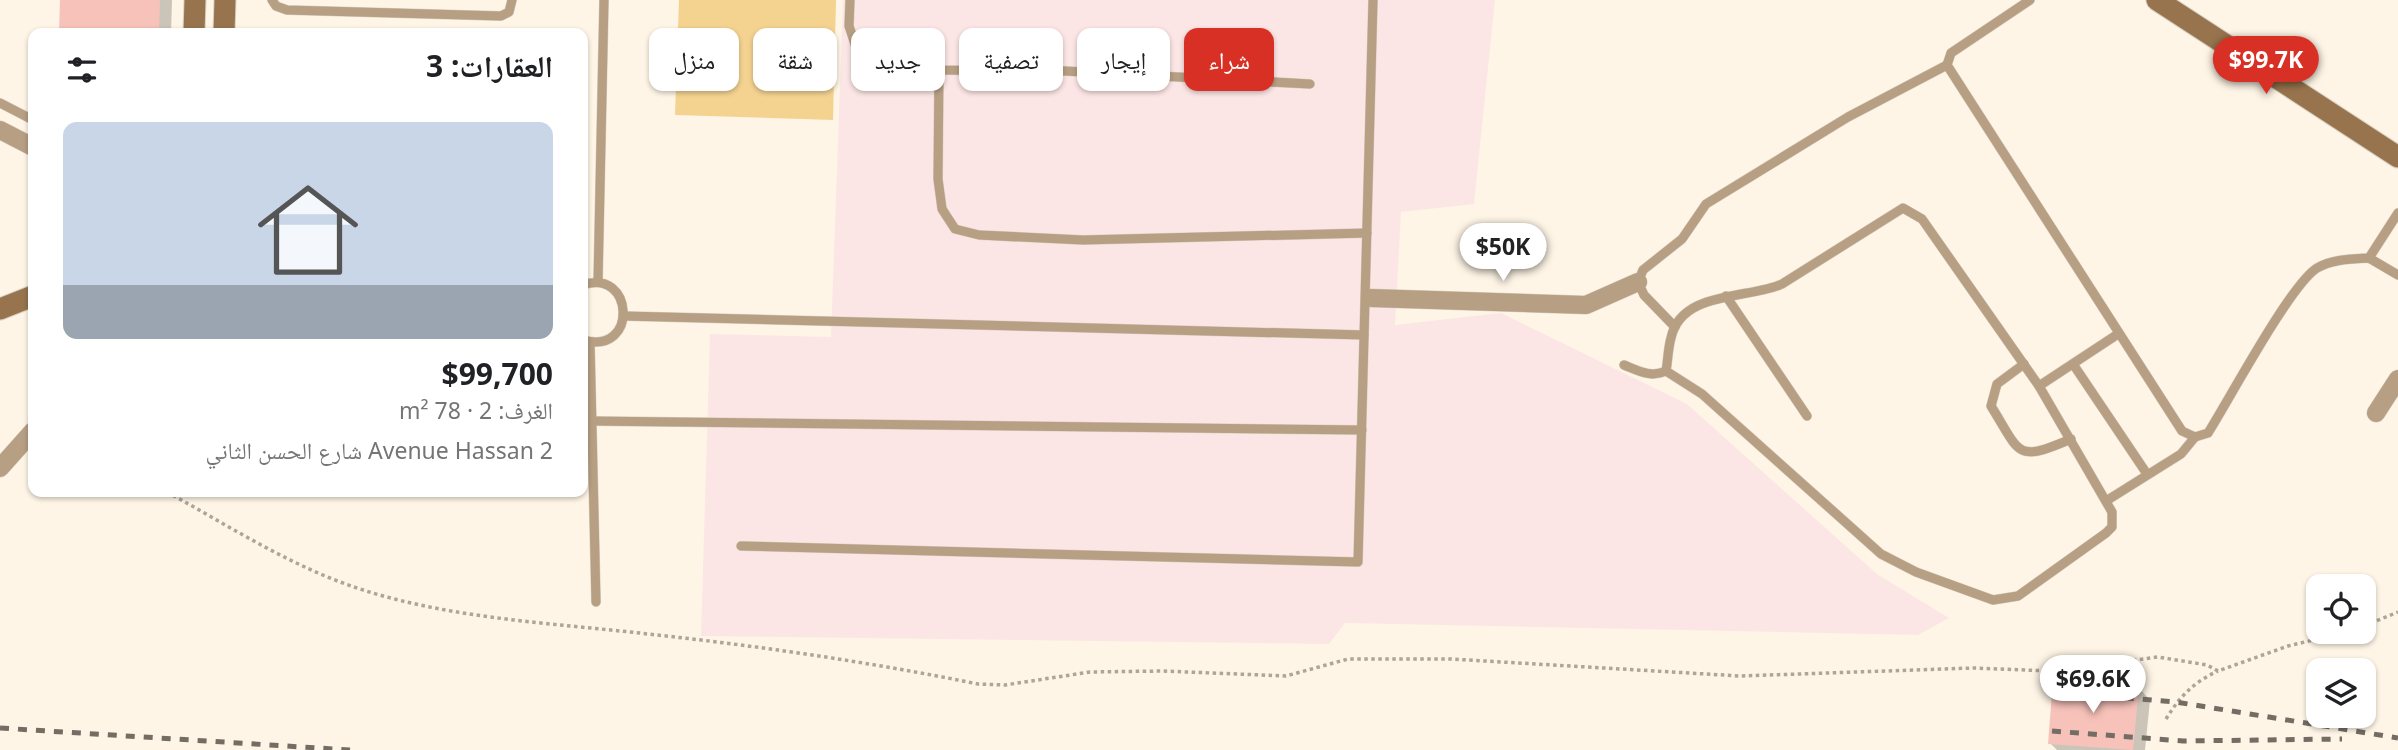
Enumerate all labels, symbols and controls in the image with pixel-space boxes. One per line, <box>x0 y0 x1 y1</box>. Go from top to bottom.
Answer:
chip: منزل <box>649 28 739 91</box>
chip: شقة <box>753 28 837 91</box>
chip: جديد <box>851 28 945 91</box>
chip: تصفية <box>959 28 1063 91</box>
chip: إيجار <box>1077 28 1170 91</box>
chip: شراء <box>1184 28 1274 91</box>
pin: $99.7K <box>2209 36 2323 96</box>
text: $99.7K <box>2229 43 2303 75</box>
text: العقارات: 3 <box>426 45 553 86</box>
icon: filters <box>63 51 101 89</box>
icon: home <box>245 167 371 293</box>
pin: $50K <box>1462 224 1544 283</box>
text: $50K <box>1476 230 1530 262</box>
text: $99,700 <box>441 353 553 394</box>
text: الغرف: 2 · 78 m² <box>399 394 553 426</box>
text: Avenue Hassan 2 شارع الحسن الثاني <box>205 434 553 466</box>
map controls <box>2306 574 2376 728</box>
button: locate <box>2306 574 2376 644</box>
pin: $69.6K <box>2036 656 2150 715</box>
button: layers <box>2306 658 2376 728</box>
text: $69.6K <box>2056 662 2130 694</box>

